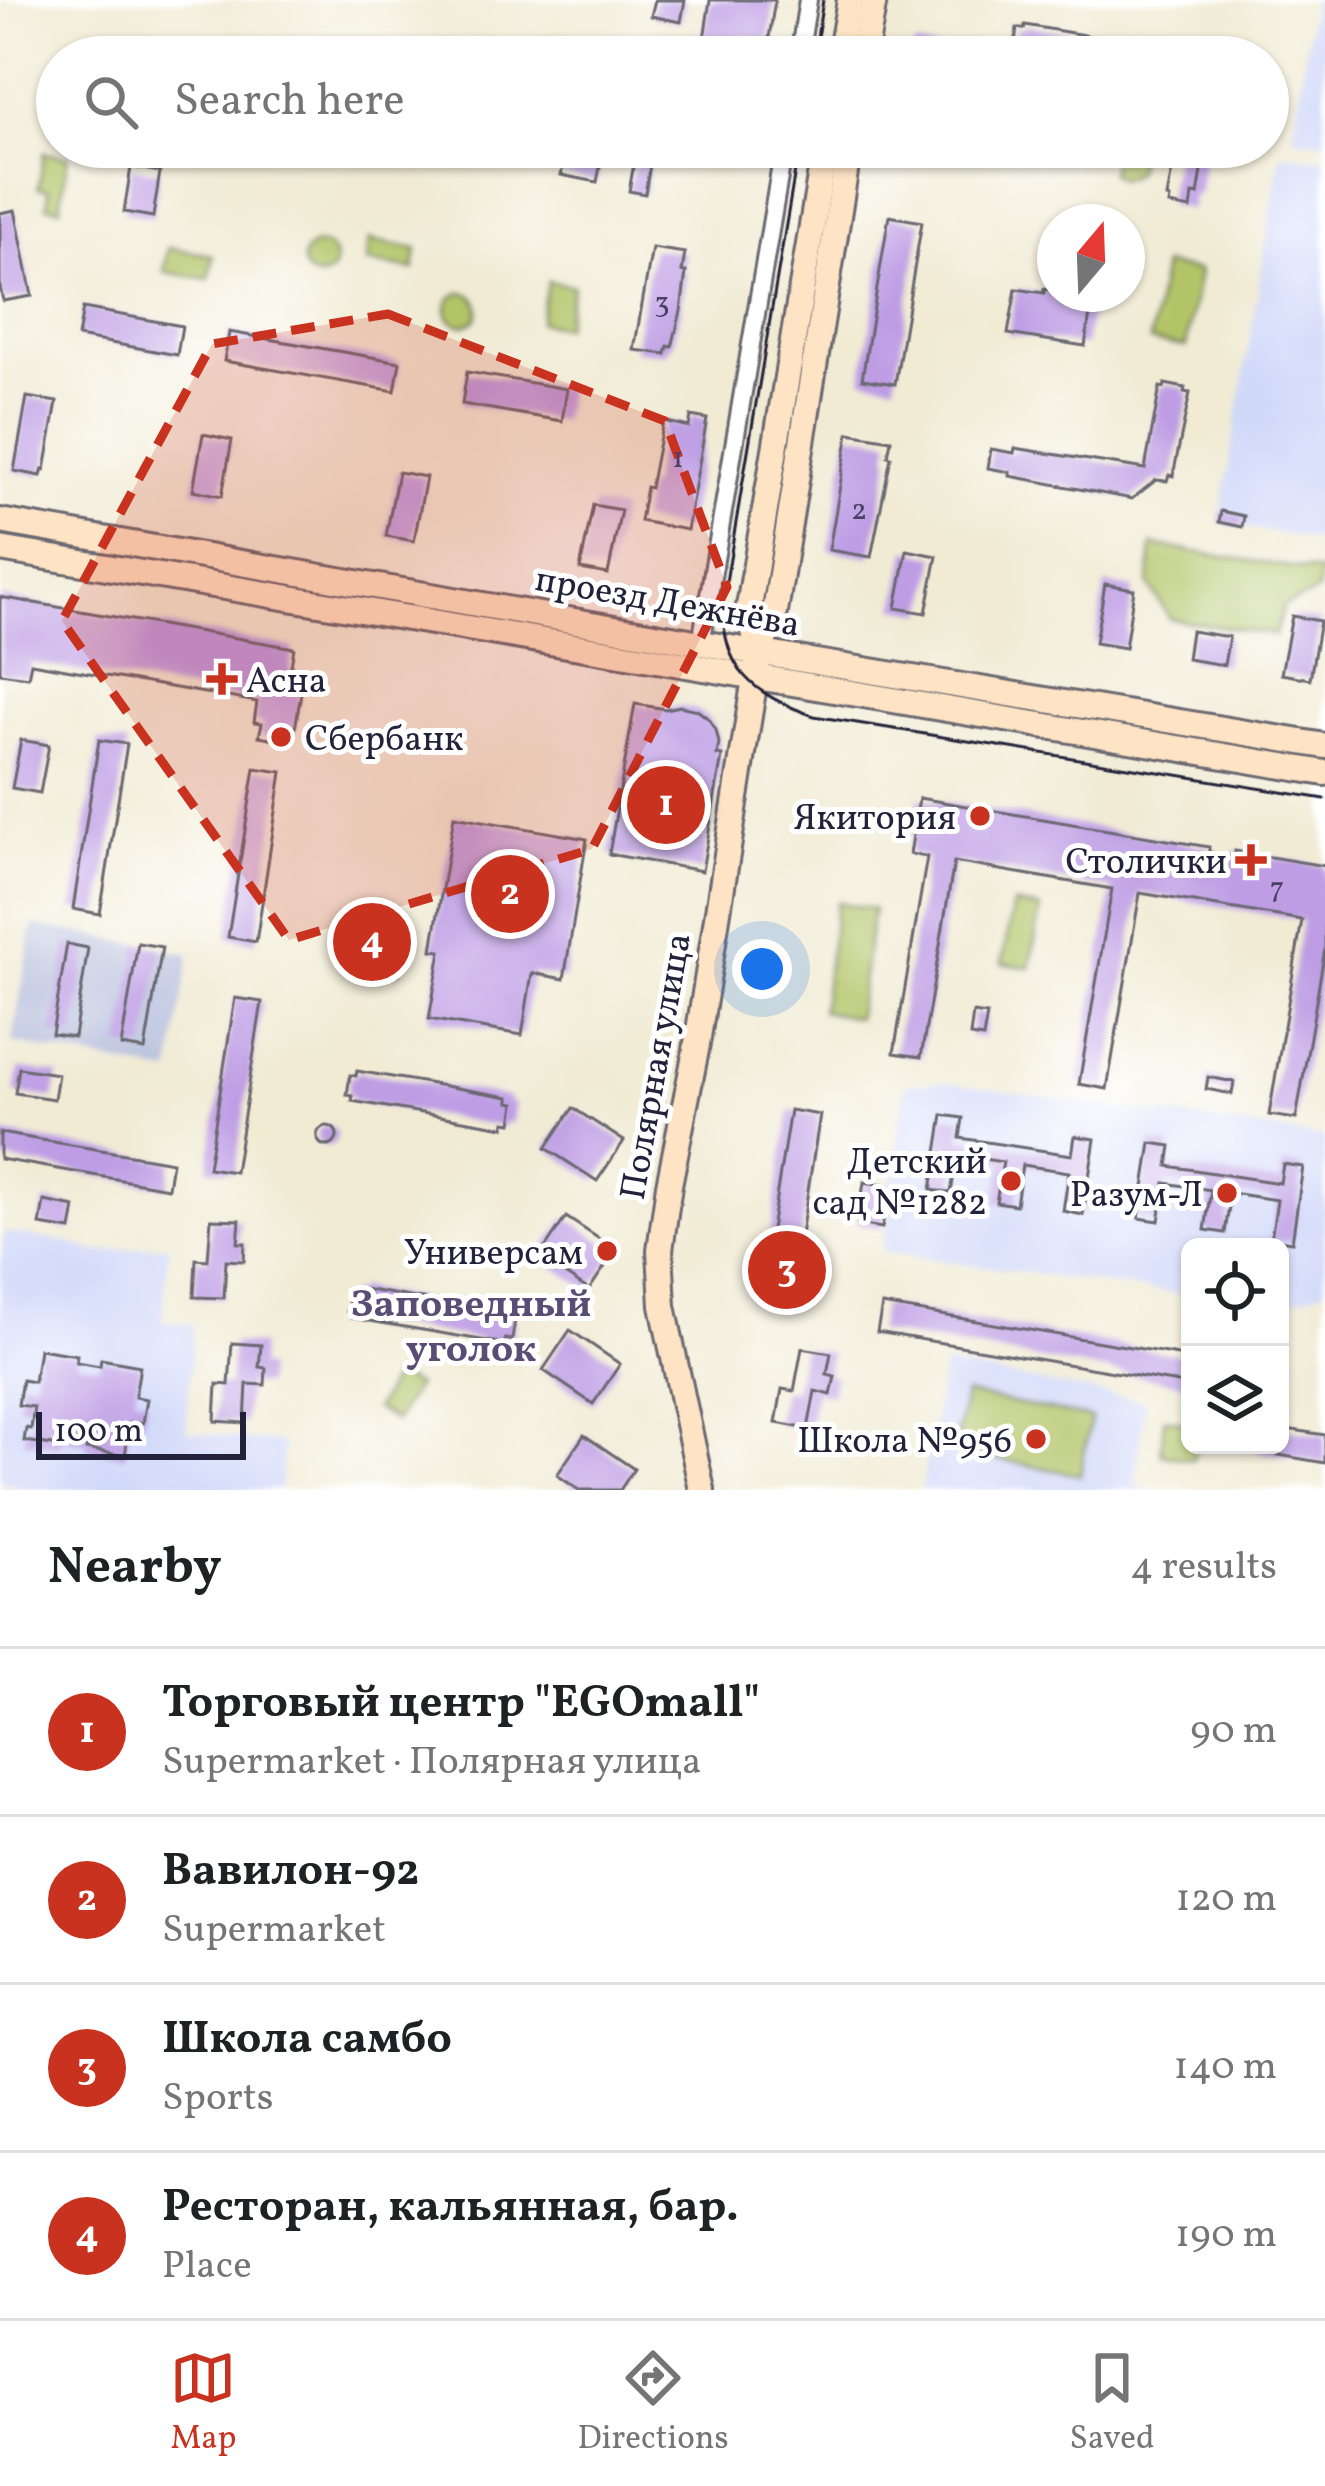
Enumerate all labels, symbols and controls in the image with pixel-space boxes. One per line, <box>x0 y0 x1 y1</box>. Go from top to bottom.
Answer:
search box <box>36 36 1289 168</box>
icon: search <box>78 69 144 135</box>
text: Search here <box>174 71 405 134</box>
north arrow <box>1037 204 1145 312</box>
house number: 3 <box>654 283 670 325</box>
house number: 1 <box>672 438 684 480</box>
house number: 2 <box>851 490 867 532</box>
street label: проезд Дежнёва <box>531 556 804 652</box>
place label: Асна <box>246 658 327 708</box>
marker: Асна <box>209 666 235 692</box>
place label: Сбербанк <box>305 716 463 766</box>
marker: Сбербанк <box>268 724 294 750</box>
pin: 1 <box>627 760 705 850</box>
place label: Якитория <box>793 795 956 845</box>
marker: Якитория <box>967 803 993 829</box>
place label: Столички <box>1066 839 1227 889</box>
marker: Столички <box>1238 847 1264 873</box>
pin: 2 <box>471 849 549 939</box>
house number: 7 <box>1270 868 1284 910</box>
pin: 4 <box>333 897 411 987</box>
street label: Полярная улица <box>610 929 706 1204</box>
your location <box>732 939 792 999</box>
place label: Детский сад №1282 <box>812 1139 987 1230</box>
marker: Детский сад №1282 <box>998 1168 1024 1194</box>
place label: Разум-Л <box>1070 1172 1203 1222</box>
marker: Разум-Л <box>1214 1180 1240 1206</box>
pin: 3 <box>748 1225 826 1315</box>
place label: Универсам <box>404 1230 583 1280</box>
marker: Универсам <box>594 1238 620 1264</box>
map controls <box>1181 1238 1289 1454</box>
button: locate <box>1181 1238 1289 1346</box>
district label: Заповедный уголок <box>351 1279 591 1378</box>
button: layers <box>1181 1346 1289 1454</box>
scale bar <box>36 1406 246 1459</box>
text: 100 m <box>54 1410 143 1456</box>
place label: Школа №956 <box>797 1418 1012 1468</box>
marker: Школа №956 <box>1023 1426 1049 1452</box>
text: Nearby <box>48 1533 222 1604</box>
text: 4 results <box>1130 1541 1277 1595</box>
text: Торговый центр "EGOmall" <box>162 1673 760 1736</box>
text: 1 <box>79 1705 95 1759</box>
text: 90 m <box>1190 1705 1277 1759</box>
text: Supermarket · Полярная улица <box>162 1736 701 1790</box>
text: Вавилон-92 <box>162 1841 420 1904</box>
text: 2 <box>77 1873 97 1927</box>
text: 120 m <box>1176 1873 1277 1927</box>
text: Supermarket <box>162 1904 386 1958</box>
text: Школа самбо <box>162 2009 452 2072</box>
text: 3 <box>77 2041 97 2095</box>
text: 140 m <box>1174 2041 1277 2095</box>
text: Sports <box>162 2072 273 2126</box>
text: Ресторан, кальянная, бар. <box>162 2177 739 2240</box>
text: 4 <box>75 2209 99 2263</box>
text: 190 m <box>1175 2209 1277 2263</box>
text: Place <box>162 2240 252 2294</box>
tab: Map <box>170 2345 237 2463</box>
tab: Directions <box>577 2345 729 2463</box>
tab: Saved <box>1070 2345 1155 2463</box>

